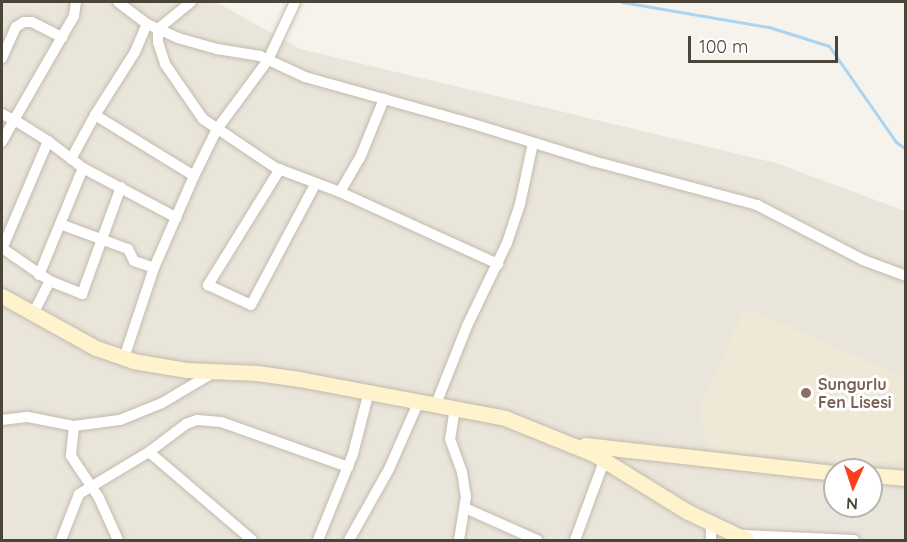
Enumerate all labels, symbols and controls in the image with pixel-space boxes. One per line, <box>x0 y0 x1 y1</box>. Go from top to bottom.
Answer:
scale bar <box>691 24 841 62</box>
text: 100 m <box>699 35 748 58</box>
place label: Sungurlu Fen Lisesi <box>818 374 892 412</box>
marker: Sungurlu Fen Lisesi <box>799 386 813 400</box>
north arrow <box>823 458 883 518</box>
text: N <box>846 494 859 514</box>

